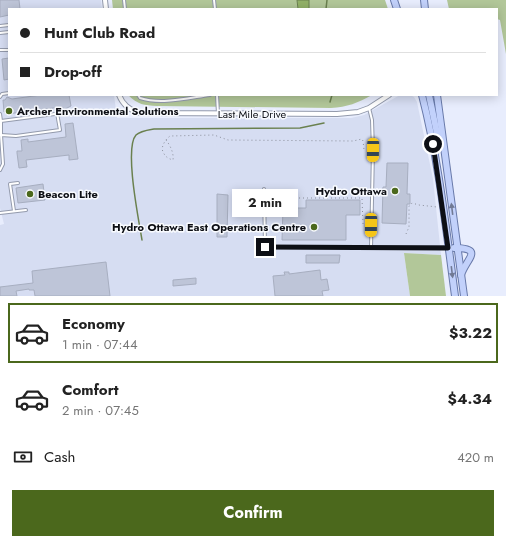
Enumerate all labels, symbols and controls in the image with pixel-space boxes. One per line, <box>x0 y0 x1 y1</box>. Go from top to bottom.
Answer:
text: Hunt Club Road <box>44 22 155 44</box>
text: Drop-off <box>44 61 102 83</box>
place label: Archer Environmental Solutions <box>16 103 179 119</box>
marker: Archer Environmental Solutions <box>4 106 14 116</box>
street label: Last Mile Drive <box>218 106 286 122</box>
route start <box>424 135 442 153</box>
car <box>367 138 379 162</box>
place label: Hydro Ottawa <box>315 183 387 199</box>
place label: Beacon Lite <box>38 186 98 202</box>
marker: Hydro Ottawa <box>390 186 400 196</box>
marker: Beacon Lite <box>25 189 35 199</box>
callout: 2 min <box>232 189 298 217</box>
text: 2 min <box>248 193 282 212</box>
one-way arrow <box>448 203 455 215</box>
car <box>365 213 377 237</box>
place label: Hydro Ottawa East Operations Centre <box>112 219 306 235</box>
marker: Hydro Ottawa East Operations Centre <box>309 222 319 232</box>
route end <box>256 238 274 256</box>
one-way arrow <box>448 266 455 278</box>
text: Economy <box>62 313 125 335</box>
icon: car <box>14 315 50 351</box>
text: $3.22 <box>449 322 492 344</box>
text: 1 min · 07:44 <box>62 335 137 354</box>
text: Comfort <box>62 379 119 401</box>
icon: car <box>14 381 50 417</box>
text: $4.34 <box>448 388 492 410</box>
text: 2 min · 07:45 <box>62 401 139 420</box>
icon: cash <box>12 446 34 468</box>
text: Cash <box>44 446 75 468</box>
text: 420 m <box>457 448 494 467</box>
button: Confirm <box>12 490 494 536</box>

